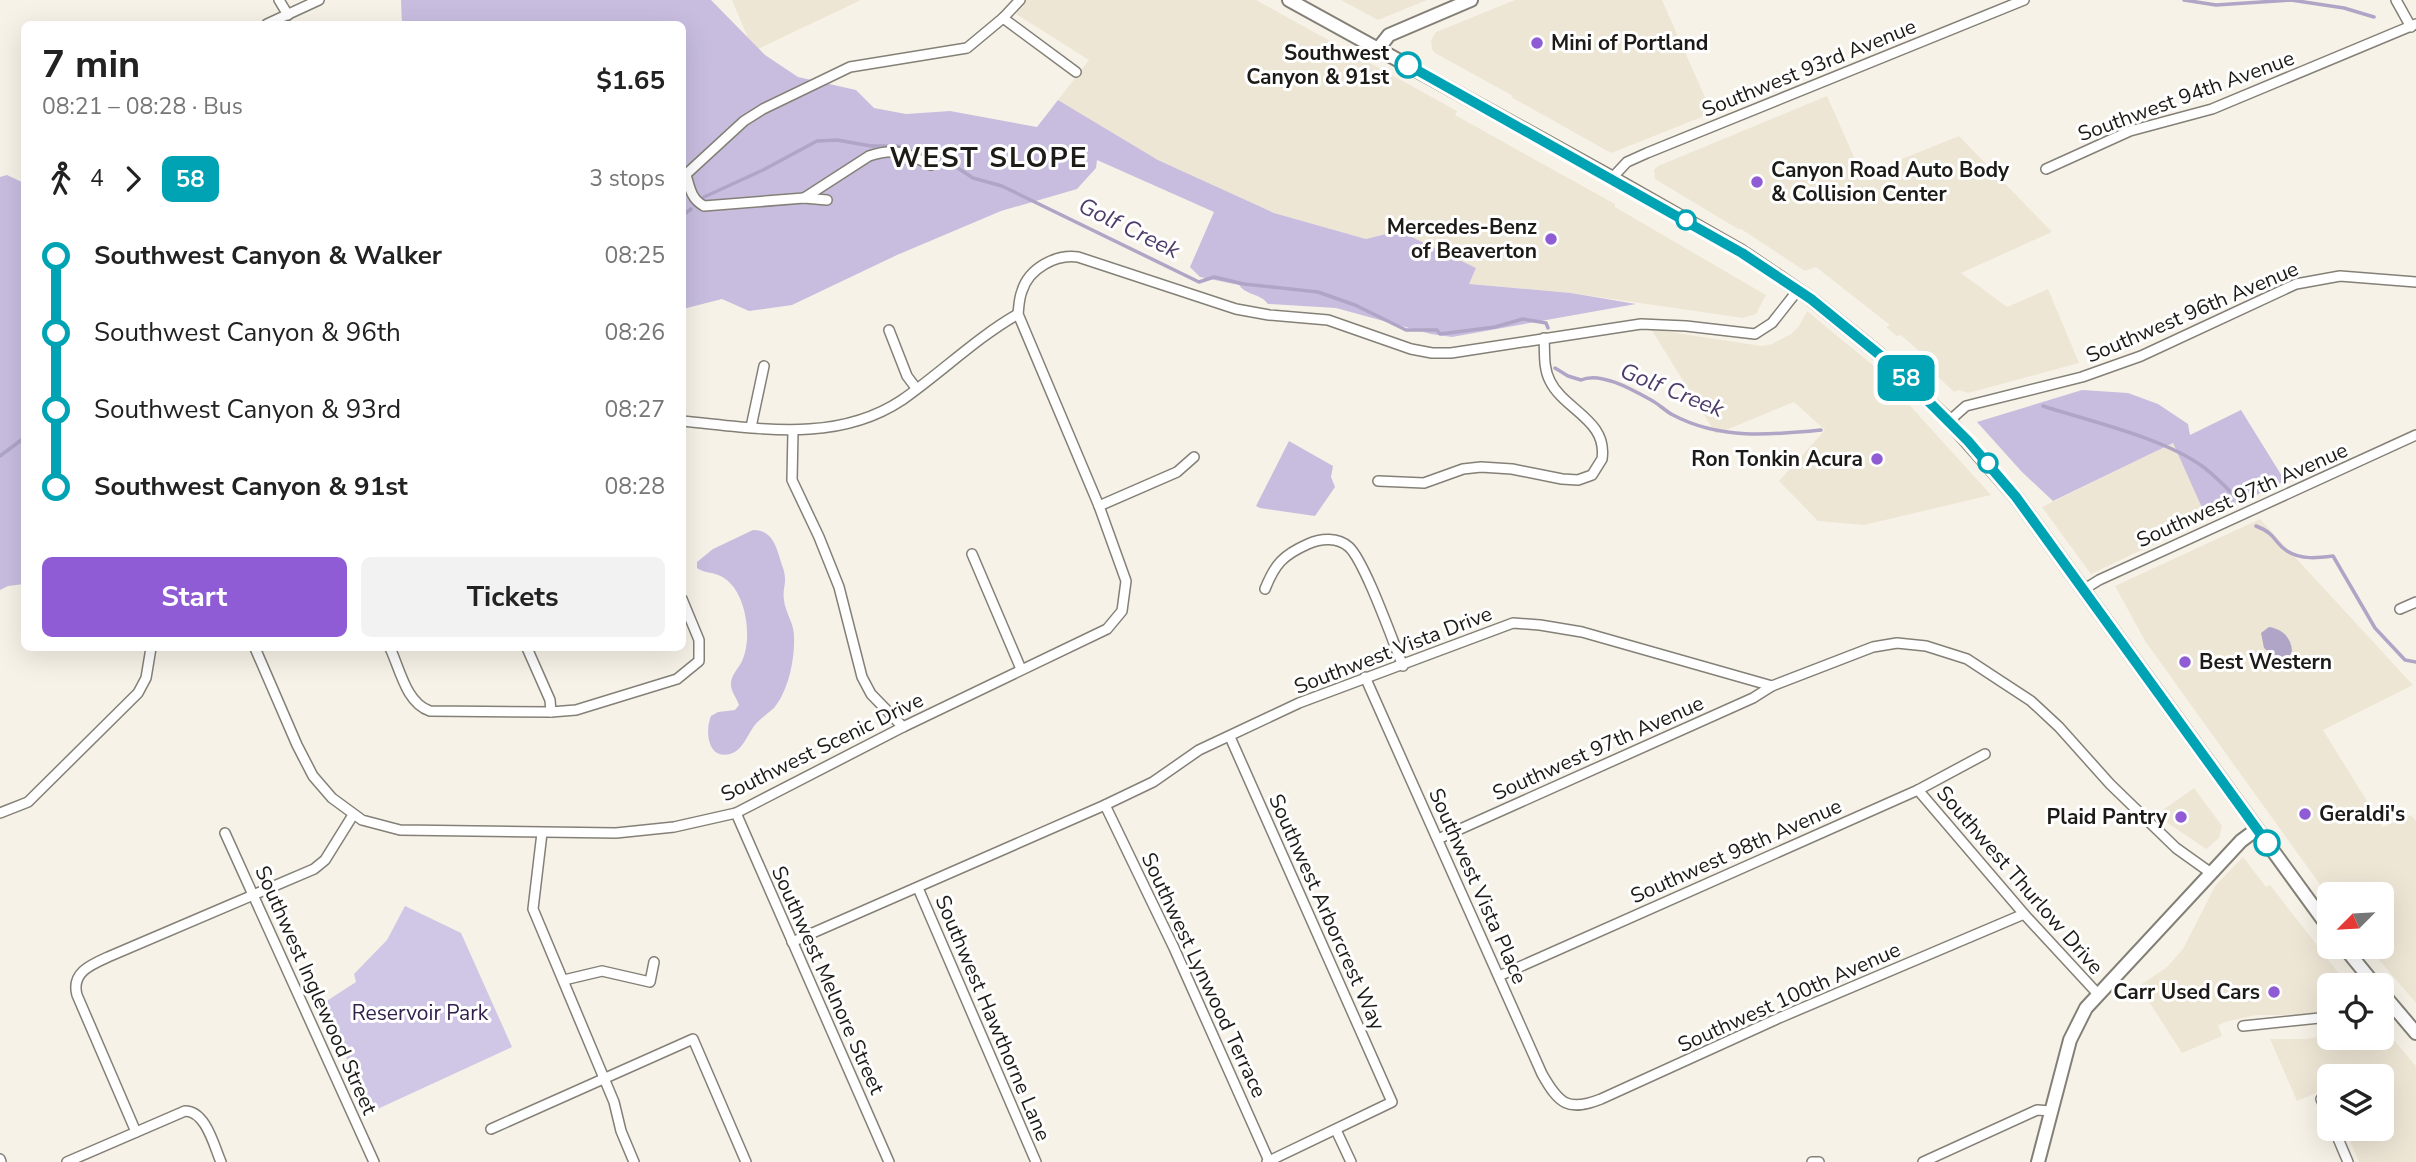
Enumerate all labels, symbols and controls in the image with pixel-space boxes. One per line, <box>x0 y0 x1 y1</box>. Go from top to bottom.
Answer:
street label: Southwest 93rd Avenue <box>1698 12 1920 124</box>
place label: Mini of Portland <box>1551 29 1708 57</box>
marker: Mini of Portland <box>1529 35 1545 51</box>
text: 7 min <box>42 39 140 90</box>
place label: Southwest Canyon & 91st <box>1246 39 1390 91</box>
street label: Southwest 94th Avenue <box>2074 44 2298 148</box>
marker: Southwest Canyon & 91st <box>1395 52 1421 78</box>
text: $1.65 <box>596 63 665 98</box>
text: 08:21 – 08:28 · Bus <box>42 91 243 122</box>
district label: WEST SLOPE <box>889 139 1089 177</box>
place label: Canyon Road Auto Body & Collision Center <box>1771 156 2010 208</box>
icon: walk <box>42 160 80 198</box>
icon: forward <box>114 160 152 198</box>
text: 4 <box>90 163 104 194</box>
text: 58 <box>176 163 205 195</box>
text: 3 stops <box>589 163 665 194</box>
marker: Canyon Road Auto Body & Collision Center <box>1749 174 1765 190</box>
water label: Golf Creek <box>1073 190 1185 266</box>
unlabelled marker <box>1676 210 1696 230</box>
place label: Mercedes-Benz of Beaverton <box>1387 213 1537 265</box>
marker: Mercedes-Benz of Beaverton <box>1543 231 1559 247</box>
text: Southwest Canyon & Walker <box>94 238 442 273</box>
text: 08:25 <box>605 240 665 271</box>
street label: Southwest 96th Avenue <box>2081 255 2303 369</box>
text: Southwest Canyon & 96th <box>94 315 401 350</box>
text: 08:26 <box>605 317 665 348</box>
water label: Golf Creek <box>1616 355 1729 425</box>
line badge: 58 <box>1874 355 1938 401</box>
text: 58 <box>1892 362 1920 394</box>
text: Southwest Canyon & 93rd <box>94 392 401 427</box>
text: 08:27 <box>605 394 665 425</box>
street label: Southwest 97th Avenue <box>2132 436 2352 554</box>
place label: Ron Tonkin Acura <box>1691 445 1863 473</box>
marker: Ron Tonkin Acura <box>1869 451 1885 467</box>
unlabelled marker <box>1978 453 1998 473</box>
text: Southwest Canyon & 91st <box>94 469 408 504</box>
text: 08:28 <box>605 471 665 502</box>
button: Start <box>42 557 347 637</box>
button: Tickets <box>361 557 665 637</box>
street label: Southwest Vista Drive <box>1290 599 1496 701</box>
place label: Best Western <box>2199 648 2332 676</box>
marker: Best Western <box>2177 654 2193 670</box>
street label: Southwest Scenic Drive <box>716 686 928 808</box>
street label: Southwest 97th Avenue <box>1488 689 1708 807</box>
street label: Southwest Thurlow Drive <box>1930 780 2110 980</box>
street label: Southwest Vista Place <box>1422 784 1534 988</box>
street label: Southwest Arborcrest Way <box>1262 789 1392 1035</box>
street label: Southwest 98th Avenue <box>1626 792 1846 910</box>
place label: Geraldi's <box>2319 800 2405 828</box>
place label: Plaid Pantry <box>2047 803 2168 831</box>
marker: Geraldi's <box>2297 806 2313 822</box>
marker: Plaid Pantry <box>2173 809 2189 825</box>
unlabelled marker <box>2254 830 2280 856</box>
street label: Southwest Lynwood Terrace <box>1135 848 1273 1102</box>
street label: Southwest Inglewood Street <box>248 861 384 1119</box>
street label: Southwest Melnore Street <box>765 861 891 1099</box>
north arrow <box>2317 882 2394 959</box>
map controls <box>2317 882 2394 1141</box>
street label: Southwest Hawthorne Lane <box>928 891 1058 1145</box>
street label: Southwest 100th Avenue <box>1673 935 1905 1059</box>
button: locate <box>2317 973 2394 1050</box>
place label: Carr Used Cars <box>2113 978 2260 1006</box>
marker: Carr Used Cars <box>2266 984 2282 1000</box>
park label: Reservoir Park <box>352 999 489 1027</box>
button: layers <box>2317 1064 2394 1141</box>

